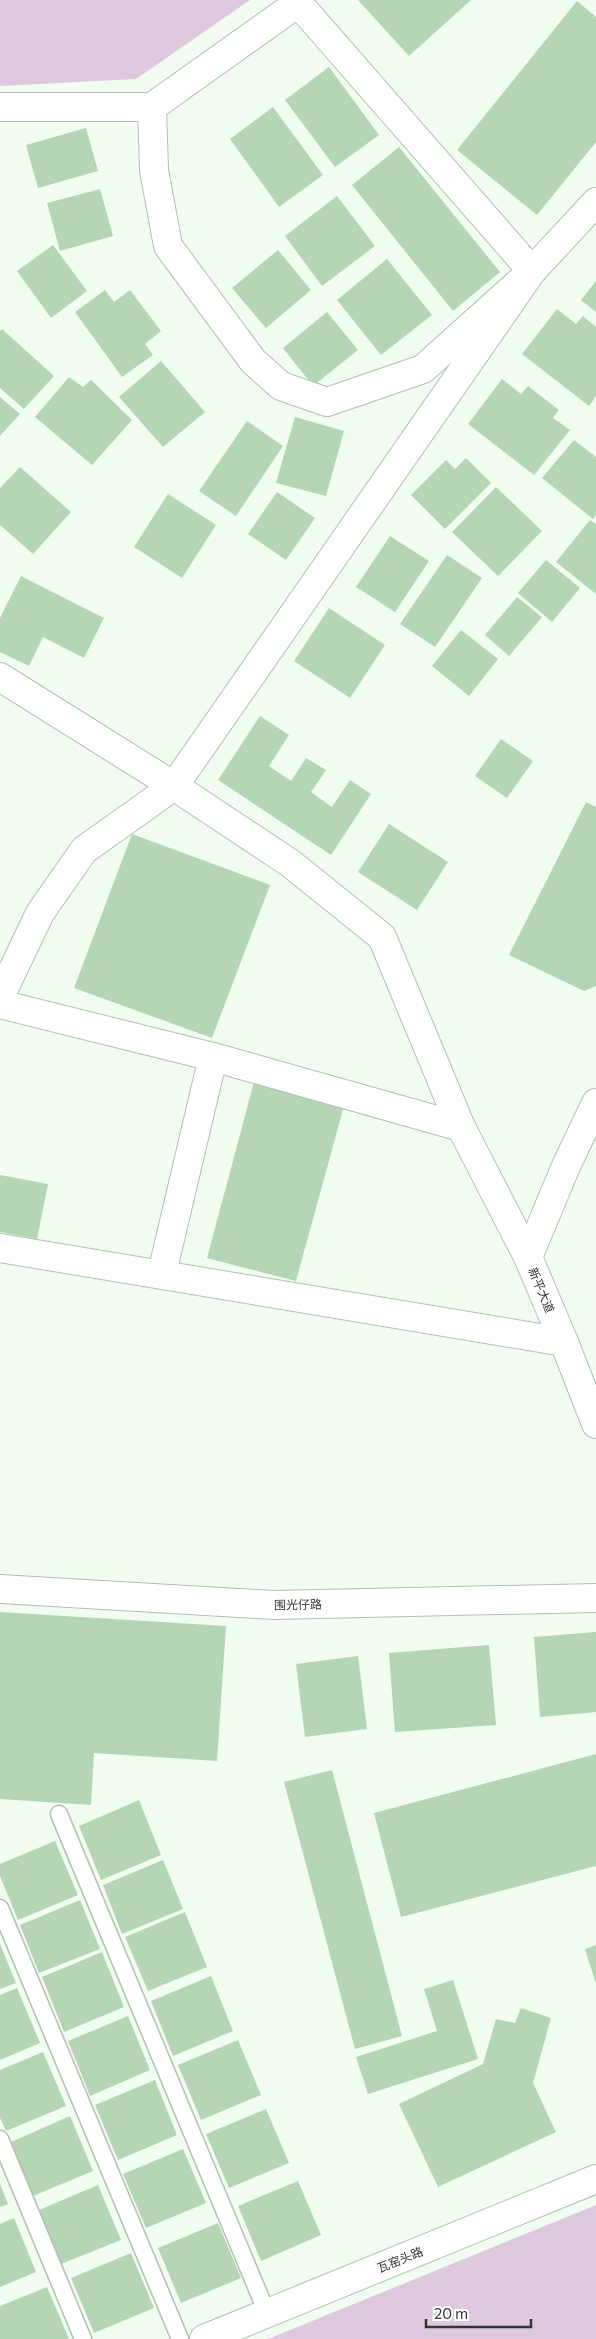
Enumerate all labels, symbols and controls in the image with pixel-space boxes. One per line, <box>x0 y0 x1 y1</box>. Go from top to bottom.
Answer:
street label: 新平大道 <box>526 1265 558 1315</box>
street label: 围光仔路 <box>274 1597 322 1611</box>
street label: 瓦窑头路 <box>375 2244 425 2274</box>
scale bar <box>426 2296 531 2328</box>
text: 20 m <box>434 2304 468 2322</box>

